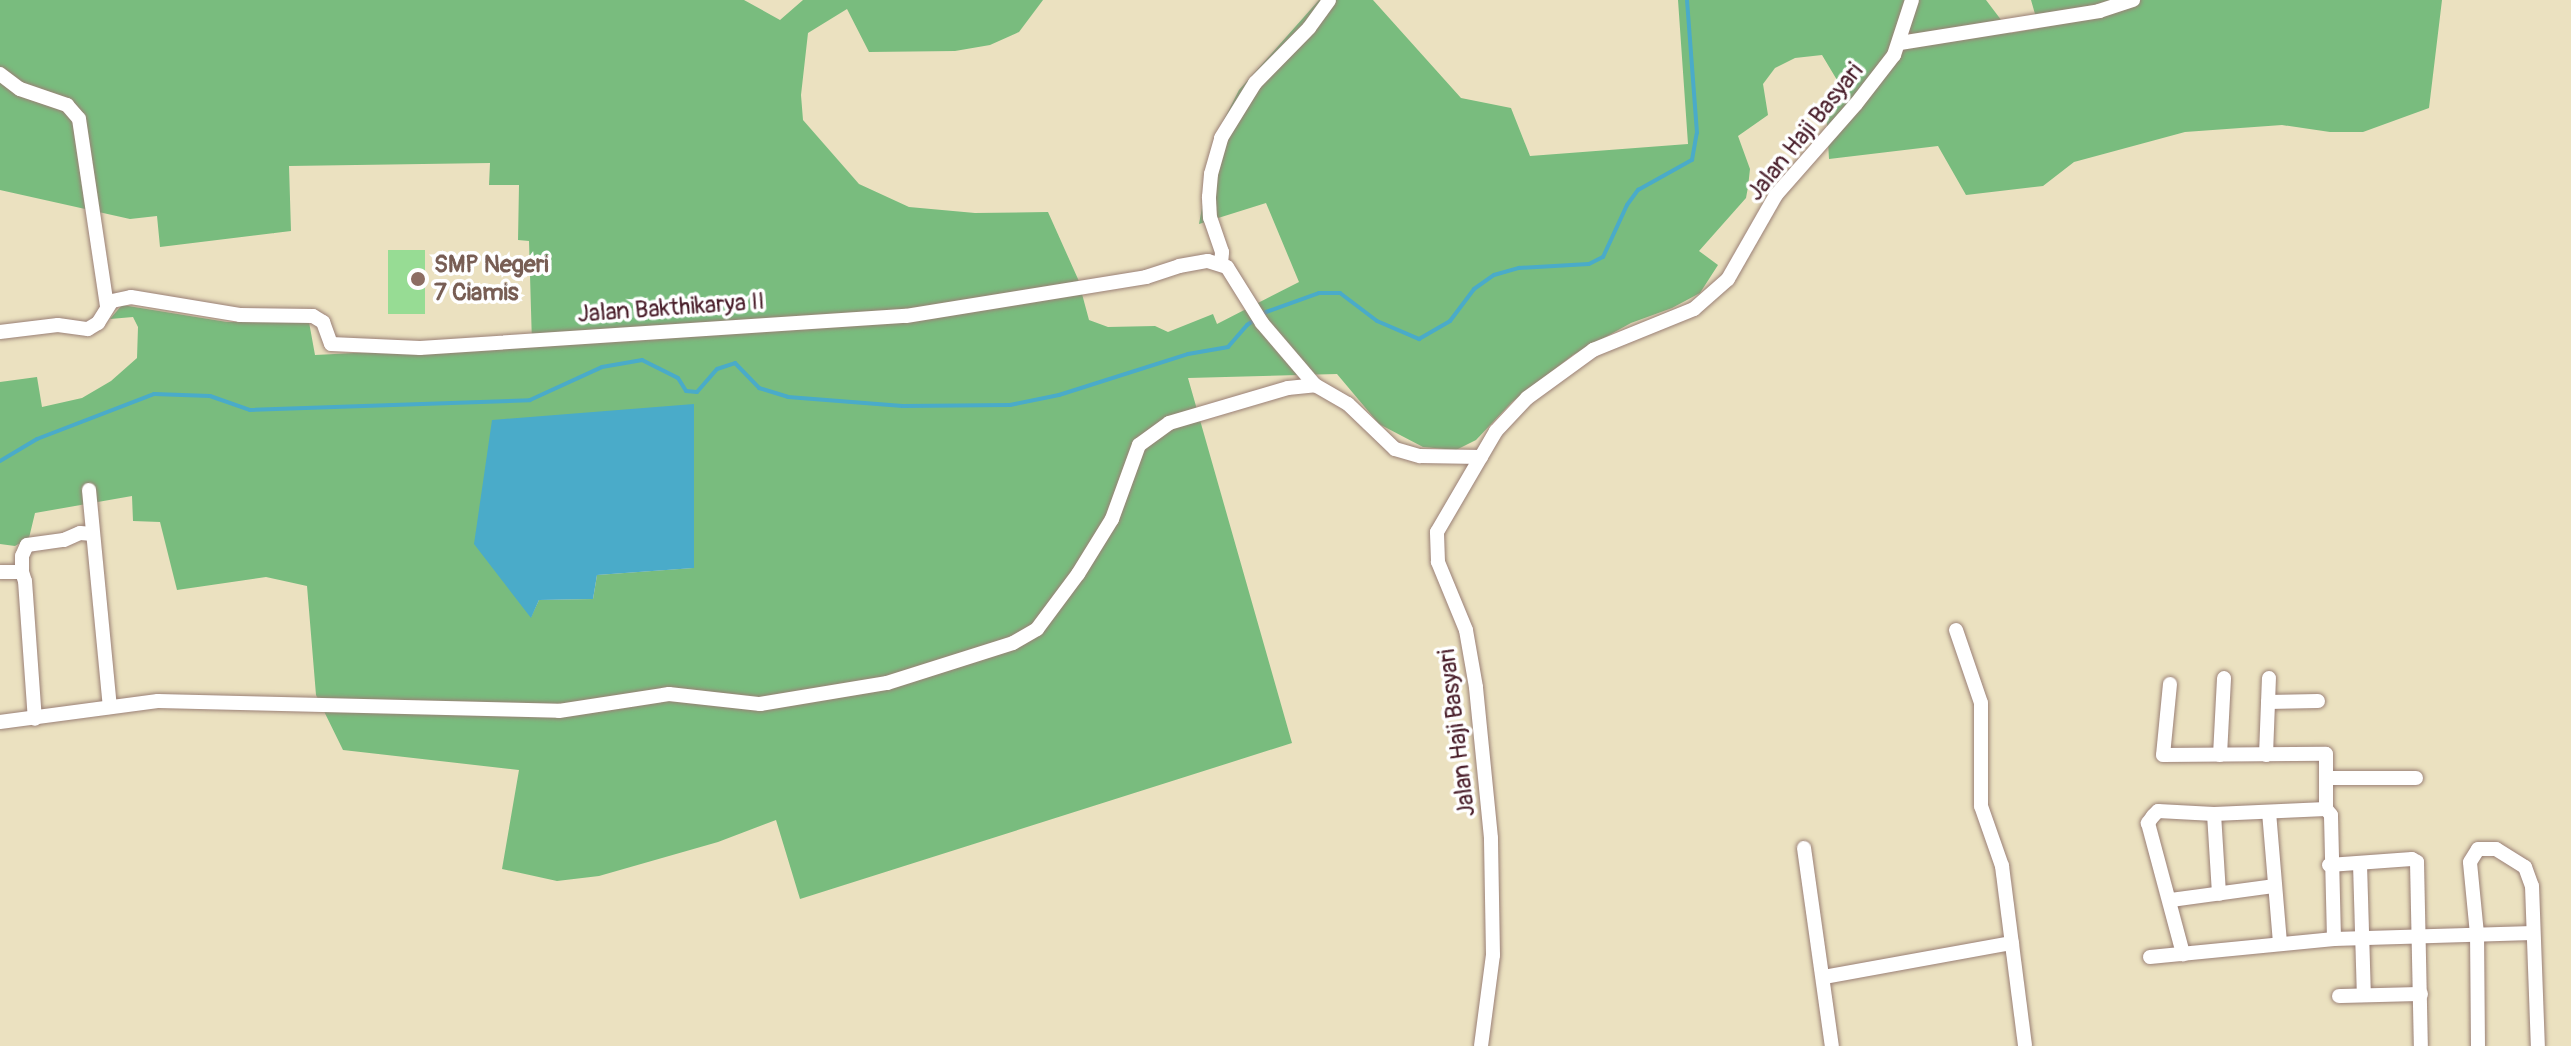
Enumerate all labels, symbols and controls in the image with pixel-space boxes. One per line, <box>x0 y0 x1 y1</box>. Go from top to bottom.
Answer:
street label: Jalan Haji Basyari <box>1741 57 1869 207</box>
place label: SMP Negeri 7 Ciamis <box>434 251 549 307</box>
marker: SMP Negeri 7 Ciamis <box>409 270 427 288</box>
street label: Jalan Bakthikarya II <box>576 287 766 329</box>
street label: Jalan Haji Basyari <box>1432 648 1482 818</box>

